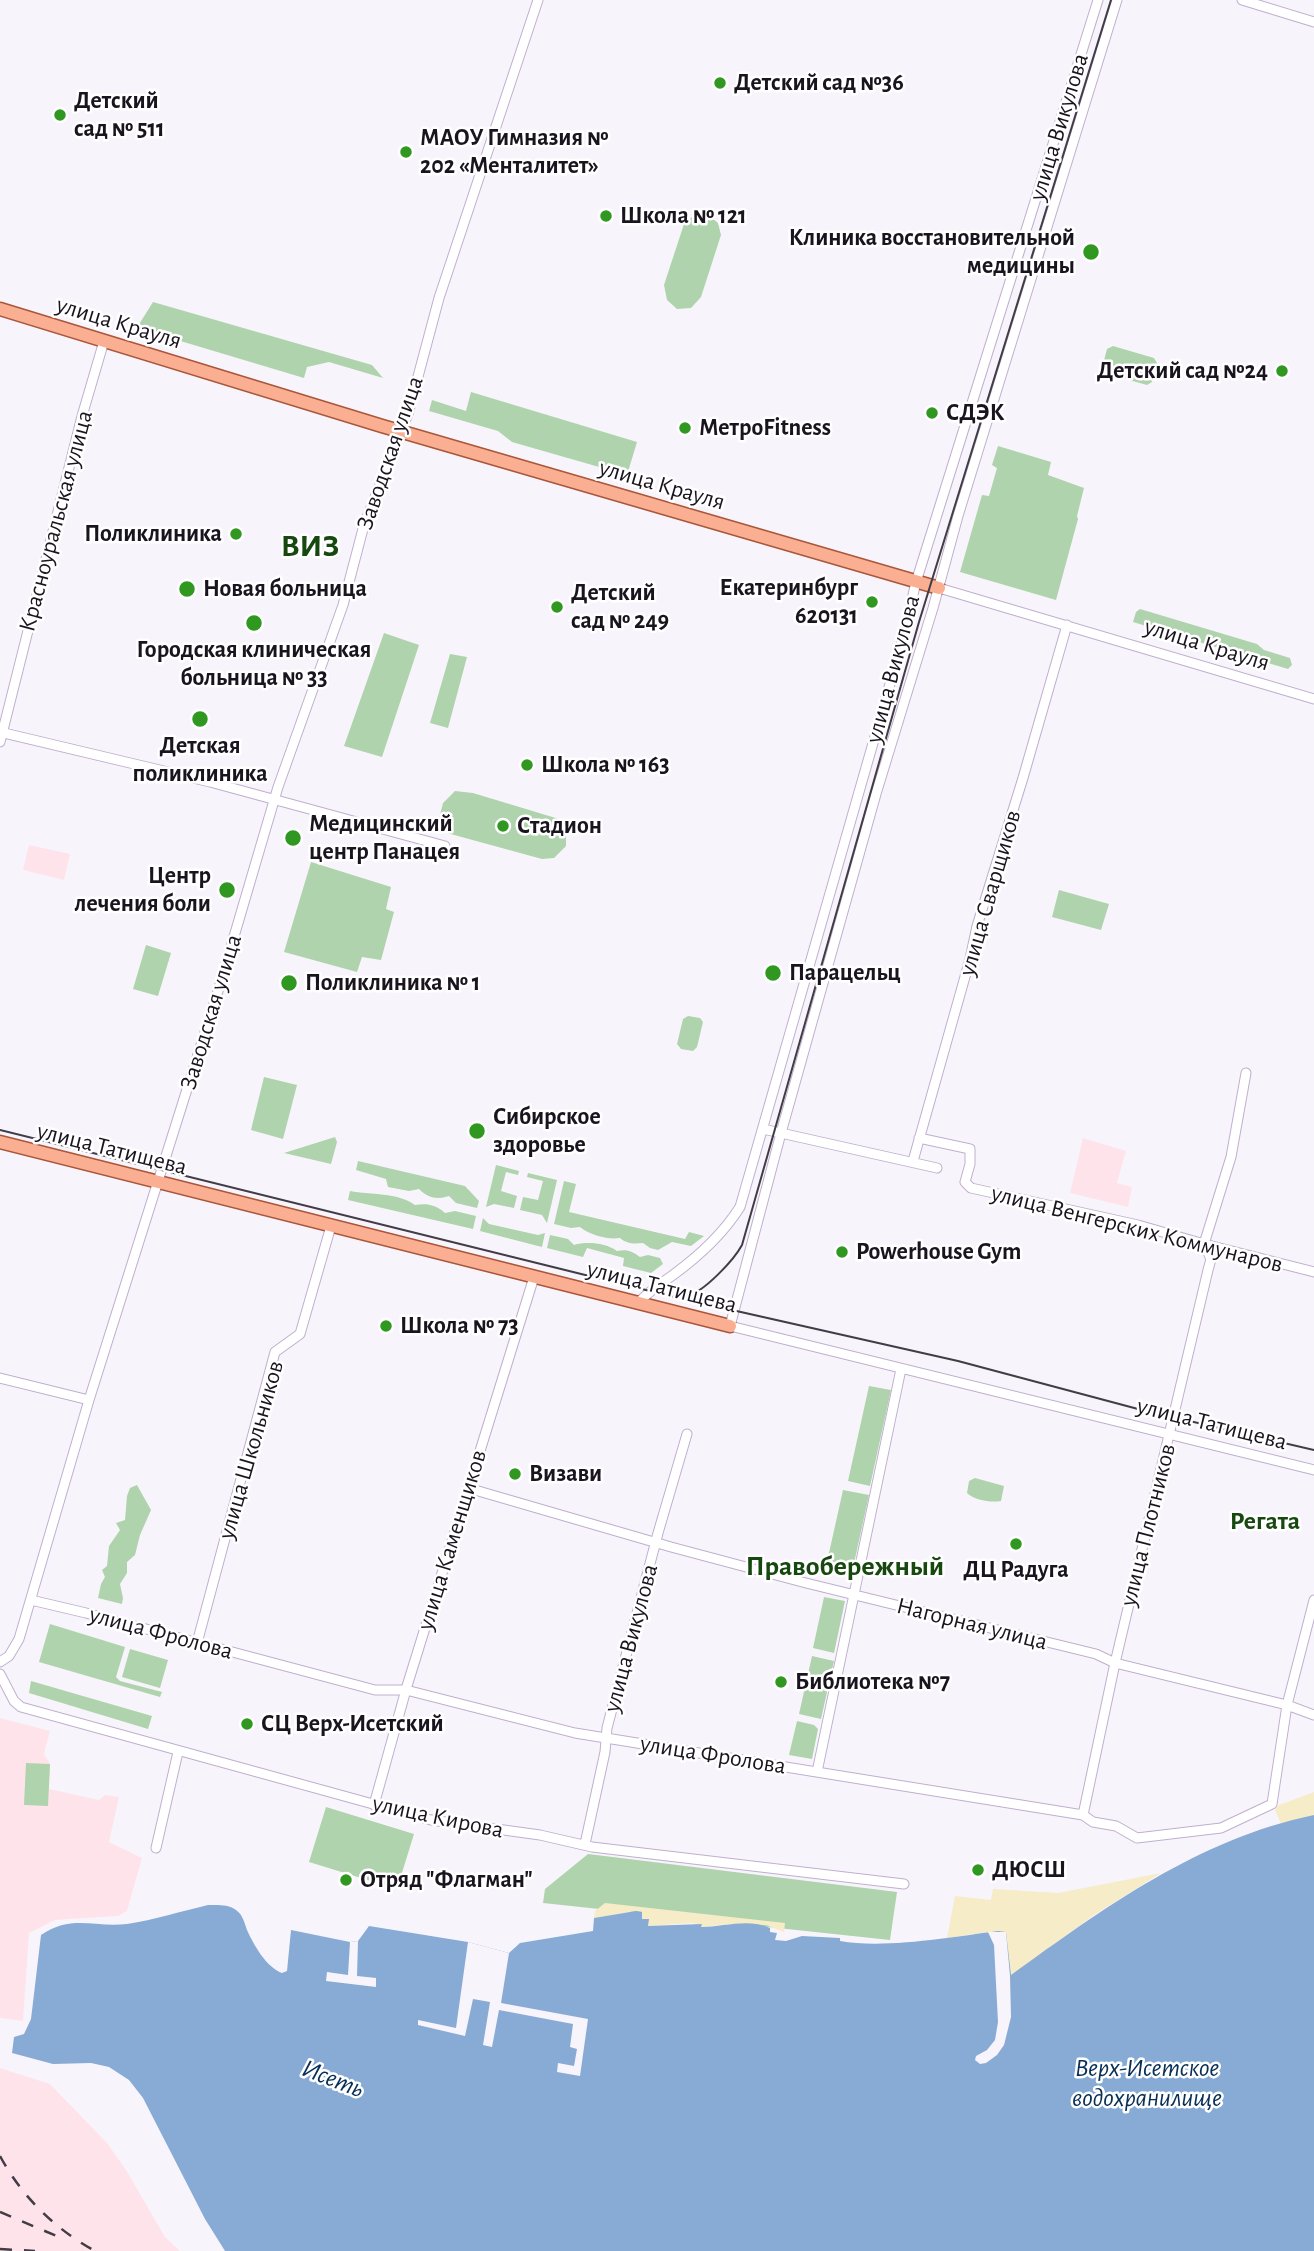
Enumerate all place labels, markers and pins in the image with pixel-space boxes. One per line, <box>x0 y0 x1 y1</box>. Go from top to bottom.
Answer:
place label: Детский сад №36 <box>734 69 904 97</box>
marker: Детский сад №36 <box>712 75 728 91</box>
place label: Детский сад № 511 <box>74 87 165 143</box>
marker: Детский сад № 511 <box>52 107 68 123</box>
place label: МАОУ Гимназия № 202 «Менталитет» <box>420 124 609 180</box>
marker: МАОУ Гимназия № 202 «Менталитет» <box>398 144 414 160</box>
place label: Школа № 121 <box>620 202 747 230</box>
marker: Школа № 121 <box>598 208 614 224</box>
place label: Клиника восстановительной медицины <box>789 224 1075 280</box>
marker: Клиника восстановительной медицины <box>1081 242 1101 262</box>
place label: Детский сад №24 <box>1097 357 1268 385</box>
marker: Детский сад №24 <box>1274 363 1290 379</box>
place label: СДЭК <box>946 399 1004 427</box>
marker: СДЭК <box>924 405 940 421</box>
place label: МетроFitness <box>699 414 831 442</box>
marker: МетроFitness <box>677 420 693 436</box>
place label: Поликлиника <box>84 520 222 548</box>
marker: Поликлиника <box>228 526 244 542</box>
place label: Екатеринбург 620131 <box>720 574 858 630</box>
place label: Новая больница <box>203 575 367 603</box>
marker: Новая больница <box>177 579 197 599</box>
place label: Детский сад № 249 <box>571 579 669 635</box>
marker: Екатеринбург 620131 <box>864 594 880 610</box>
marker: Детский сад № 249 <box>549 599 565 615</box>
marker: Городская клиническая больница № 33 <box>244 613 264 633</box>
place label: Городская клиническая больница № 33 <box>137 636 371 692</box>
marker: Детская поликлиника <box>190 709 210 729</box>
place label: Детская поликлиника <box>132 732 268 788</box>
place label: Школа № 163 <box>541 751 670 779</box>
marker: Школа № 163 <box>519 757 535 773</box>
place label: Медицинский центр Панацея <box>309 810 460 866</box>
place label: Стадион <box>517 812 602 840</box>
marker: Стадион <box>495 818 511 834</box>
marker: Медицинский центр Панацея <box>283 828 303 848</box>
place label: Центр лечения боли <box>75 862 211 918</box>
marker: Центр лечения боли <box>217 880 237 900</box>
place label: Парацельц <box>789 959 901 987</box>
marker: Парацельц <box>763 963 783 983</box>
place label: Поликлиника № 1 <box>305 969 480 997</box>
marker: Поликлиника № 1 <box>279 973 299 993</box>
place label: Сибирское здоровье <box>493 1103 601 1159</box>
marker: Сибирское здоровье <box>467 1121 487 1141</box>
place label: Powerhouse Gym <box>856 1238 1021 1266</box>
marker: Powerhouse Gym <box>834 1244 850 1260</box>
place label: Школа № 73 <box>400 1312 519 1340</box>
marker: Школа № 73 <box>378 1318 394 1334</box>
place label: Визави <box>529 1460 602 1488</box>
marker: Визави <box>507 1466 523 1482</box>
marker: ДЦ Радуга <box>1008 1536 1024 1552</box>
place label: ДЦ Радуга <box>963 1556 1069 1584</box>
place label: Библиотека №7 <box>795 1668 950 1696</box>
marker: Библиотека №7 <box>773 1674 789 1690</box>
place label: СЦ Верх-Исетский <box>261 1710 444 1738</box>
marker: СЦ Верх-Исетский <box>239 1716 255 1732</box>
place label: ДЮСШ <box>992 1856 1066 1884</box>
marker: ДЮСШ <box>970 1862 986 1878</box>
place label: Отряд "Флагман" <box>360 1866 533 1894</box>
marker: Отряд "Флагман" <box>338 1872 354 1888</box>

